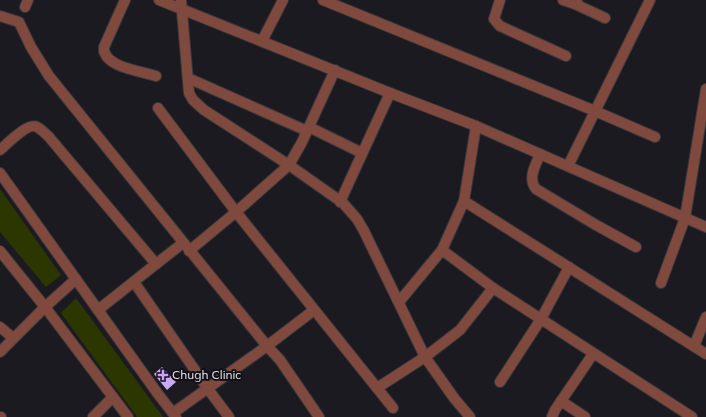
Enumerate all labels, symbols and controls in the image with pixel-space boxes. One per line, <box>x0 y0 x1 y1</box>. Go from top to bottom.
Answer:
place label: Chugh Clinic <box>172 367 241 382</box>
marker: Chugh Clinic <box>157 369 169 381</box>

